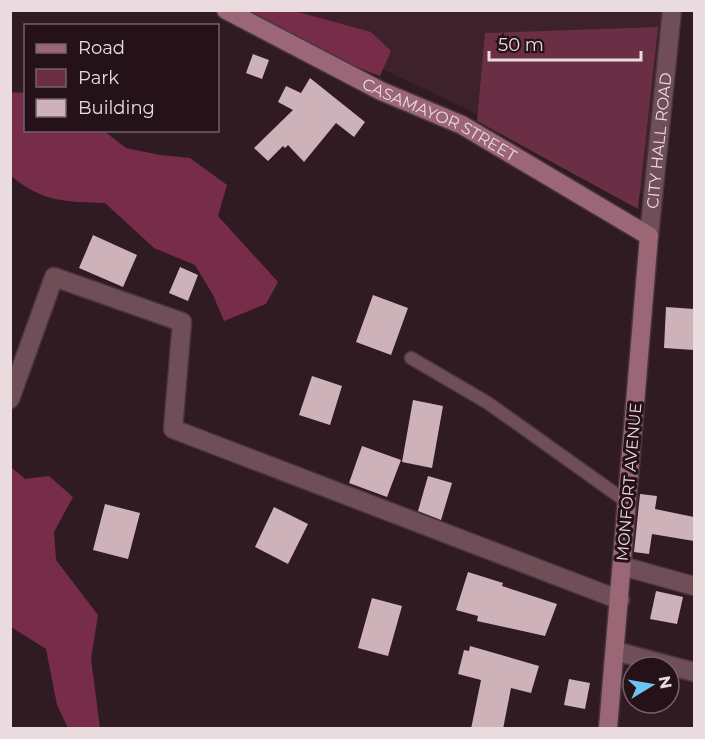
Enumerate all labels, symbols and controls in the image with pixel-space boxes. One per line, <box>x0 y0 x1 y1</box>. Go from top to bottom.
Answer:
legend <box>24 24 219 132</box>
scale bar <box>489 24 640 62</box>
text: 50 m <box>498 34 544 56</box>
text: Road <box>78 37 125 59</box>
text: Park <box>78 67 119 89</box>
street label: CITY HALL ROAD <box>642 71 675 210</box>
street label: CASAMAYOR STREET <box>359 73 521 165</box>
text: Building <box>78 97 155 119</box>
street label: MONFORT AVENUE <box>613 402 645 562</box>
north arrow <box>621 655 681 715</box>
text: N <box>655 674 676 690</box>

